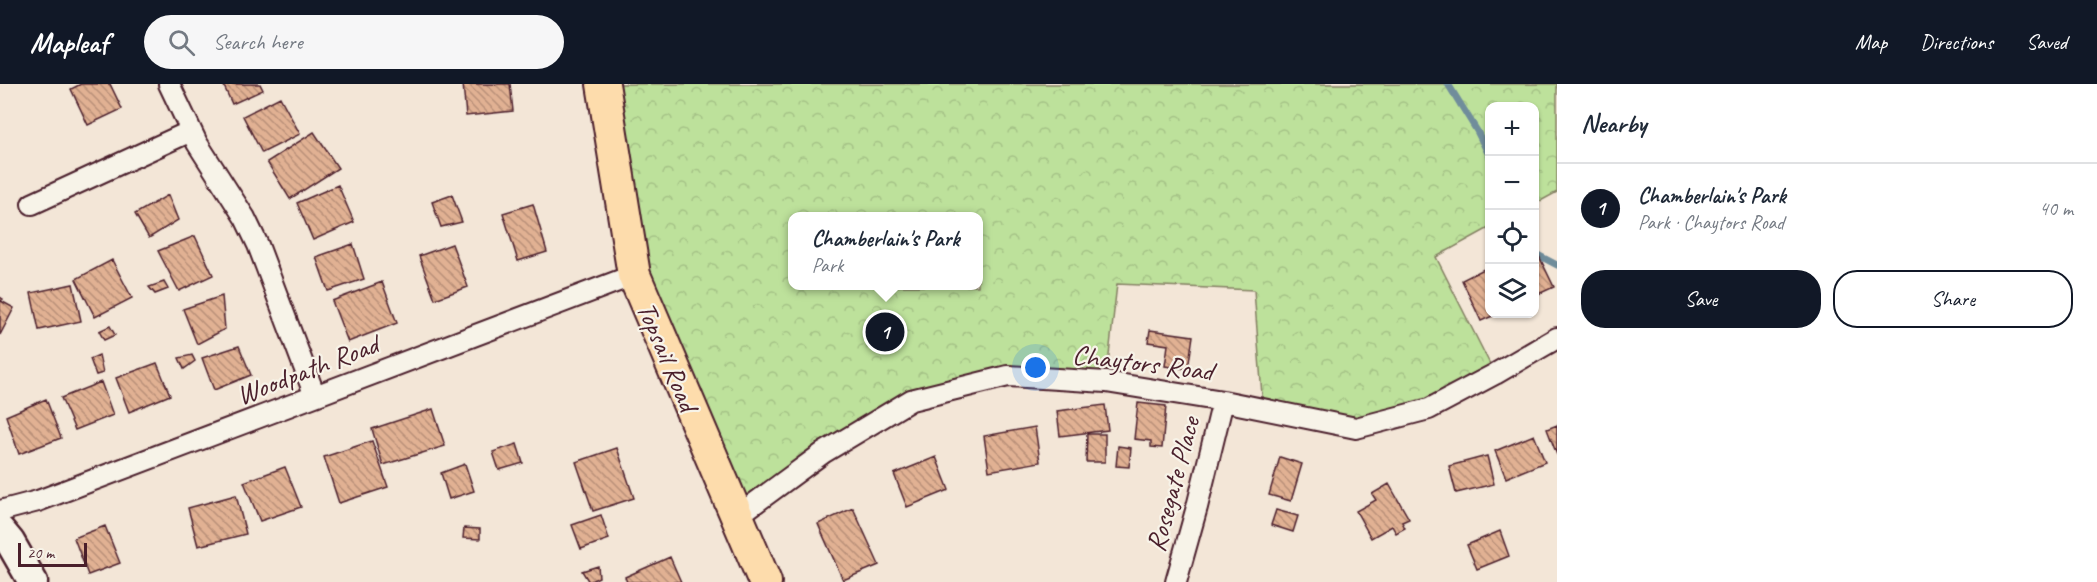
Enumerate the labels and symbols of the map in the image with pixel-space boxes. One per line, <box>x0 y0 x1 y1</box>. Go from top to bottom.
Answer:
street label: Topsail Road <box>629 296 708 420</box>
pin: 1 <box>866 310 904 354</box>
street label: Woodpath Road <box>231 325 387 412</box>
street label: Chaytors Road <box>1071 337 1219 389</box>
your location <box>1021 353 1050 382</box>
street label: Rosegate Place <box>1138 411 1208 555</box>
scale bar <box>18 540 87 568</box>

